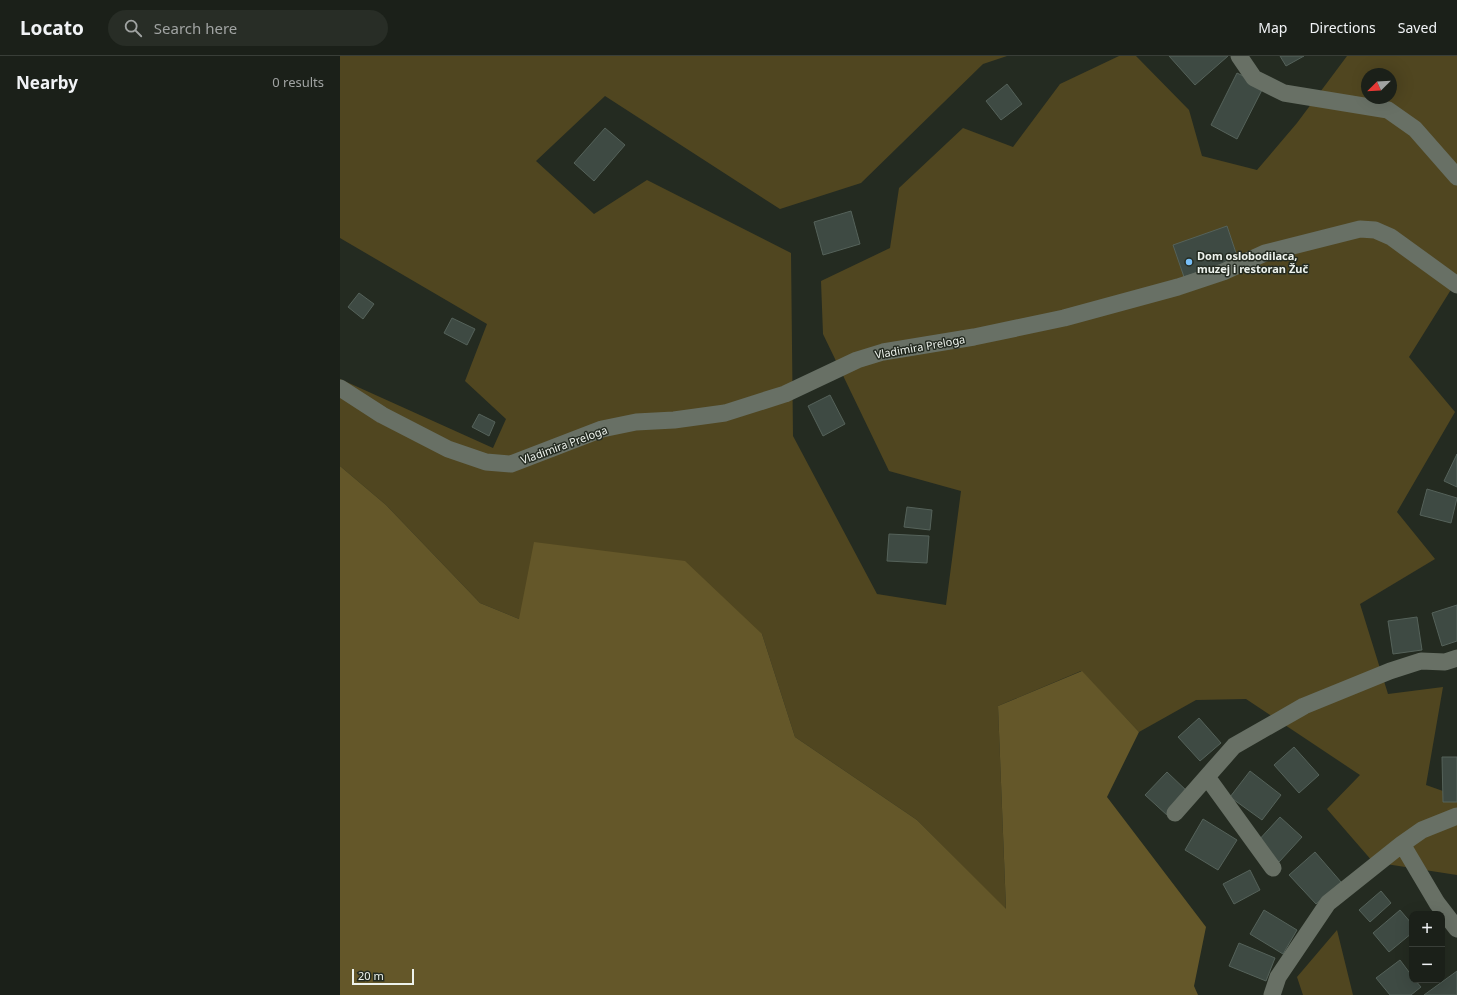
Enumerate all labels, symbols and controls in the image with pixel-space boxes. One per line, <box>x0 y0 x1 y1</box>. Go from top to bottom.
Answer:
search box <box>108 10 388 46</box>
text: Locato <box>20 15 84 41</box>
icon: search <box>122 17 144 39</box>
text: Search here <box>154 18 237 38</box>
text: Map <box>1258 18 1287 37</box>
text: Directions <box>1309 18 1376 37</box>
text: Saved <box>1398 18 1437 37</box>
north arrow <box>1361 68 1397 104</box>
text: Nearby <box>16 71 78 94</box>
text: 0 results <box>272 73 324 91</box>
place label: Dom oslobodilaca, muzej i restoran Žuč <box>1197 248 1308 276</box>
marker: Dom oslobodilaca, muzej i restoran Žuč <box>1184 257 1194 267</box>
street label: Vladimira Preloga <box>874 331 966 362</box>
street label: Vladimira Preloga <box>518 422 609 467</box>
map controls <box>1409 911 1445 983</box>
button: + <box>1409 911 1445 947</box>
button: − <box>1409 947 1445 983</box>
scale bar <box>352 967 414 986</box>
text: 20 m <box>358 968 384 983</box>

